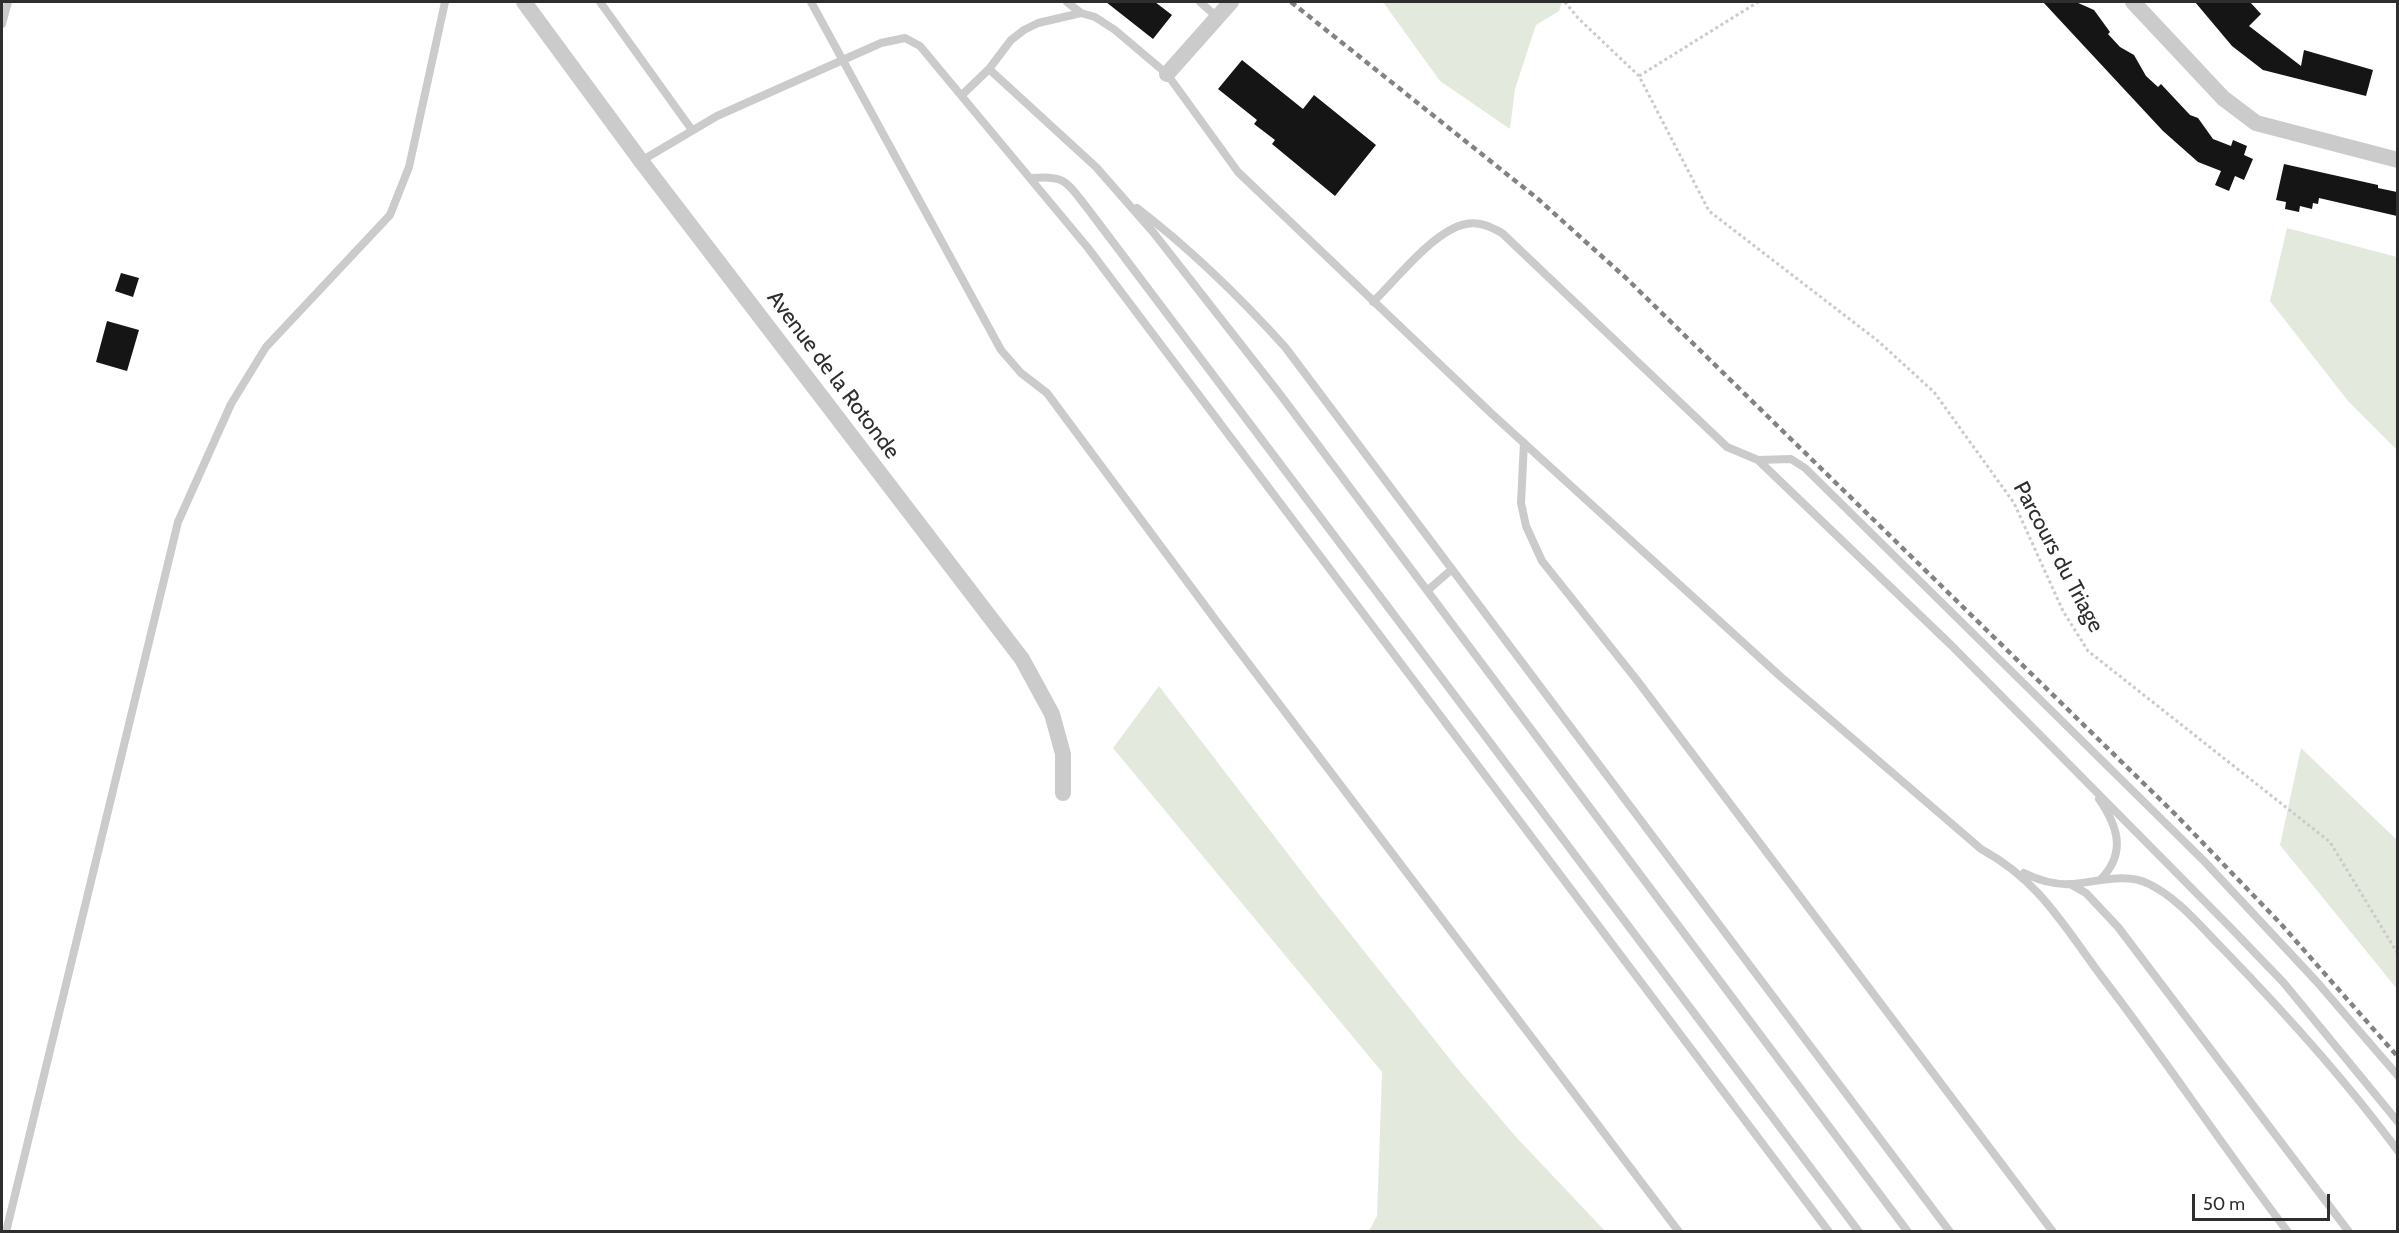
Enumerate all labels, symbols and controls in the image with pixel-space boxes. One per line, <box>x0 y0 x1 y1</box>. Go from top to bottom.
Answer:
street label: Avenue de la Rotonde <box>761 286 905 464</box>
street label: Parcours du Triage <box>2007 477 2109 637</box>
scale bar <box>2195 1182 2333 1220</box>
text: 50 m <box>2203 1193 2245 1215</box>

